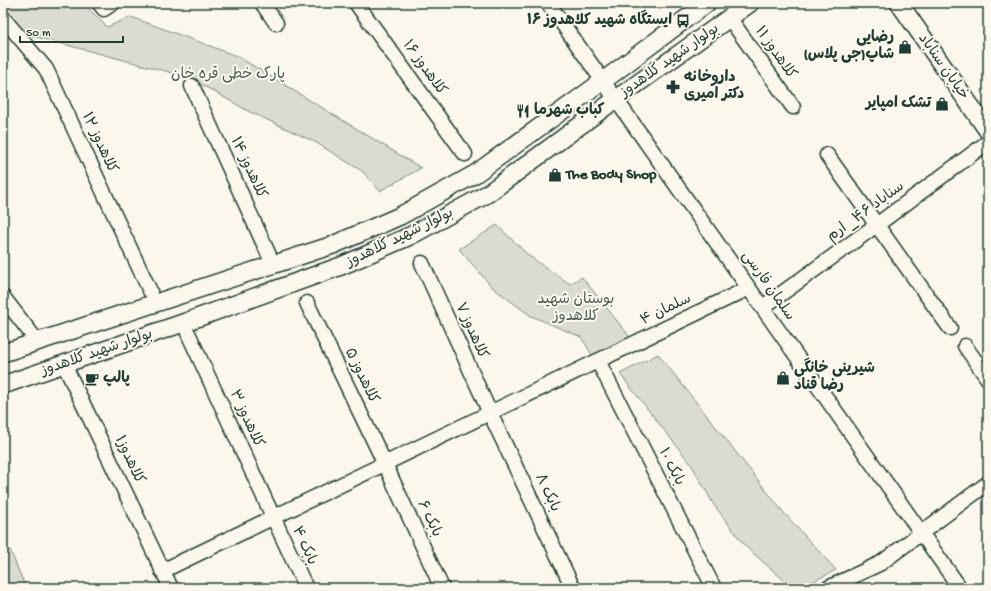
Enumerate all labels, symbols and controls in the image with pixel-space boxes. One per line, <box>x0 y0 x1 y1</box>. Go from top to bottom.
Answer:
place label: ایستگاه شهید کلاهدوز ۱۶ <box>527 9 672 30</box>
bus stop icon: ایستگاه شهید کلاهدوز ۱۶ <box>675 13 691 29</box>
scale bar <box>20 18 123 44</box>
street label: بولوار شهید کلاهدوز <box>616 20 723 102</box>
street label: کلاهدوز ۱۱ <box>750 23 800 83</box>
text: 50 m <box>26 27 51 41</box>
place label: رضایی شاپ(جی پلاس) <box>803 29 894 64</box>
street label: خیابان سناباد <box>914 30 972 104</box>
street label: کلاهدوز ۱۶ <box>398 37 450 99</box>
shop icon: رضایی شاپ(جی پلاس) <box>897 39 913 55</box>
park label: پارک خطی قره خان <box>171 66 285 84</box>
place label: داروخانه دکتر امیرى <box>684 69 744 104</box>
pharmacy icon: داروخانه دکتر امیرى <box>665 79 681 95</box>
place label: تشک امپایر <box>864 95 932 113</box>
shop icon: تشک امپایر <box>934 96 950 112</box>
place label: کباب شهرما <box>534 102 605 120</box>
restaurant icon: کباب شهرما <box>515 103 531 119</box>
street label: کلاهدوز ۱۲ <box>77 110 121 176</box>
street label: کلاهدوز ۱۴ <box>226 134 270 202</box>
place label: The Body Shop <box>565 166 657 184</box>
shop icon: The Body Shop <box>547 167 563 183</box>
street label: سناباد ۴۶_ ارم <box>824 178 908 246</box>
street label: بولوار شهید کلاهدوز <box>343 204 456 272</box>
street label: سلمان فارسی <box>737 248 799 324</box>
street label: سلمان ۴ <box>638 290 694 330</box>
park label: بوستان شهید کلاهدوز <box>538 291 614 326</box>
street label: کلاهدوز ۷ <box>451 300 491 362</box>
street label: بولوار شهید کلاهدوز <box>38 325 155 381</box>
street label: کلاهدوز ۵ <box>340 345 382 407</box>
place label: شیرینی خانگی رضا قناد <box>794 357 875 395</box>
place label: پالپ <box>103 370 130 388</box>
shop icon: شیرینی خانگی رضا قناد <box>775 370 791 386</box>
cafe icon: پالپ <box>84 371 100 387</box>
street label: کلاهدوز ۳ <box>225 387 267 451</box>
street label: کلاهدوز۱ <box>110 433 148 487</box>
street label: بابک ۱۰ <box>654 445 688 489</box>
street label: بابک ۸ <box>530 471 564 515</box>
street label: بابک ۶ <box>413 498 445 540</box>
street label: بابک ۴ <box>287 524 321 568</box>

